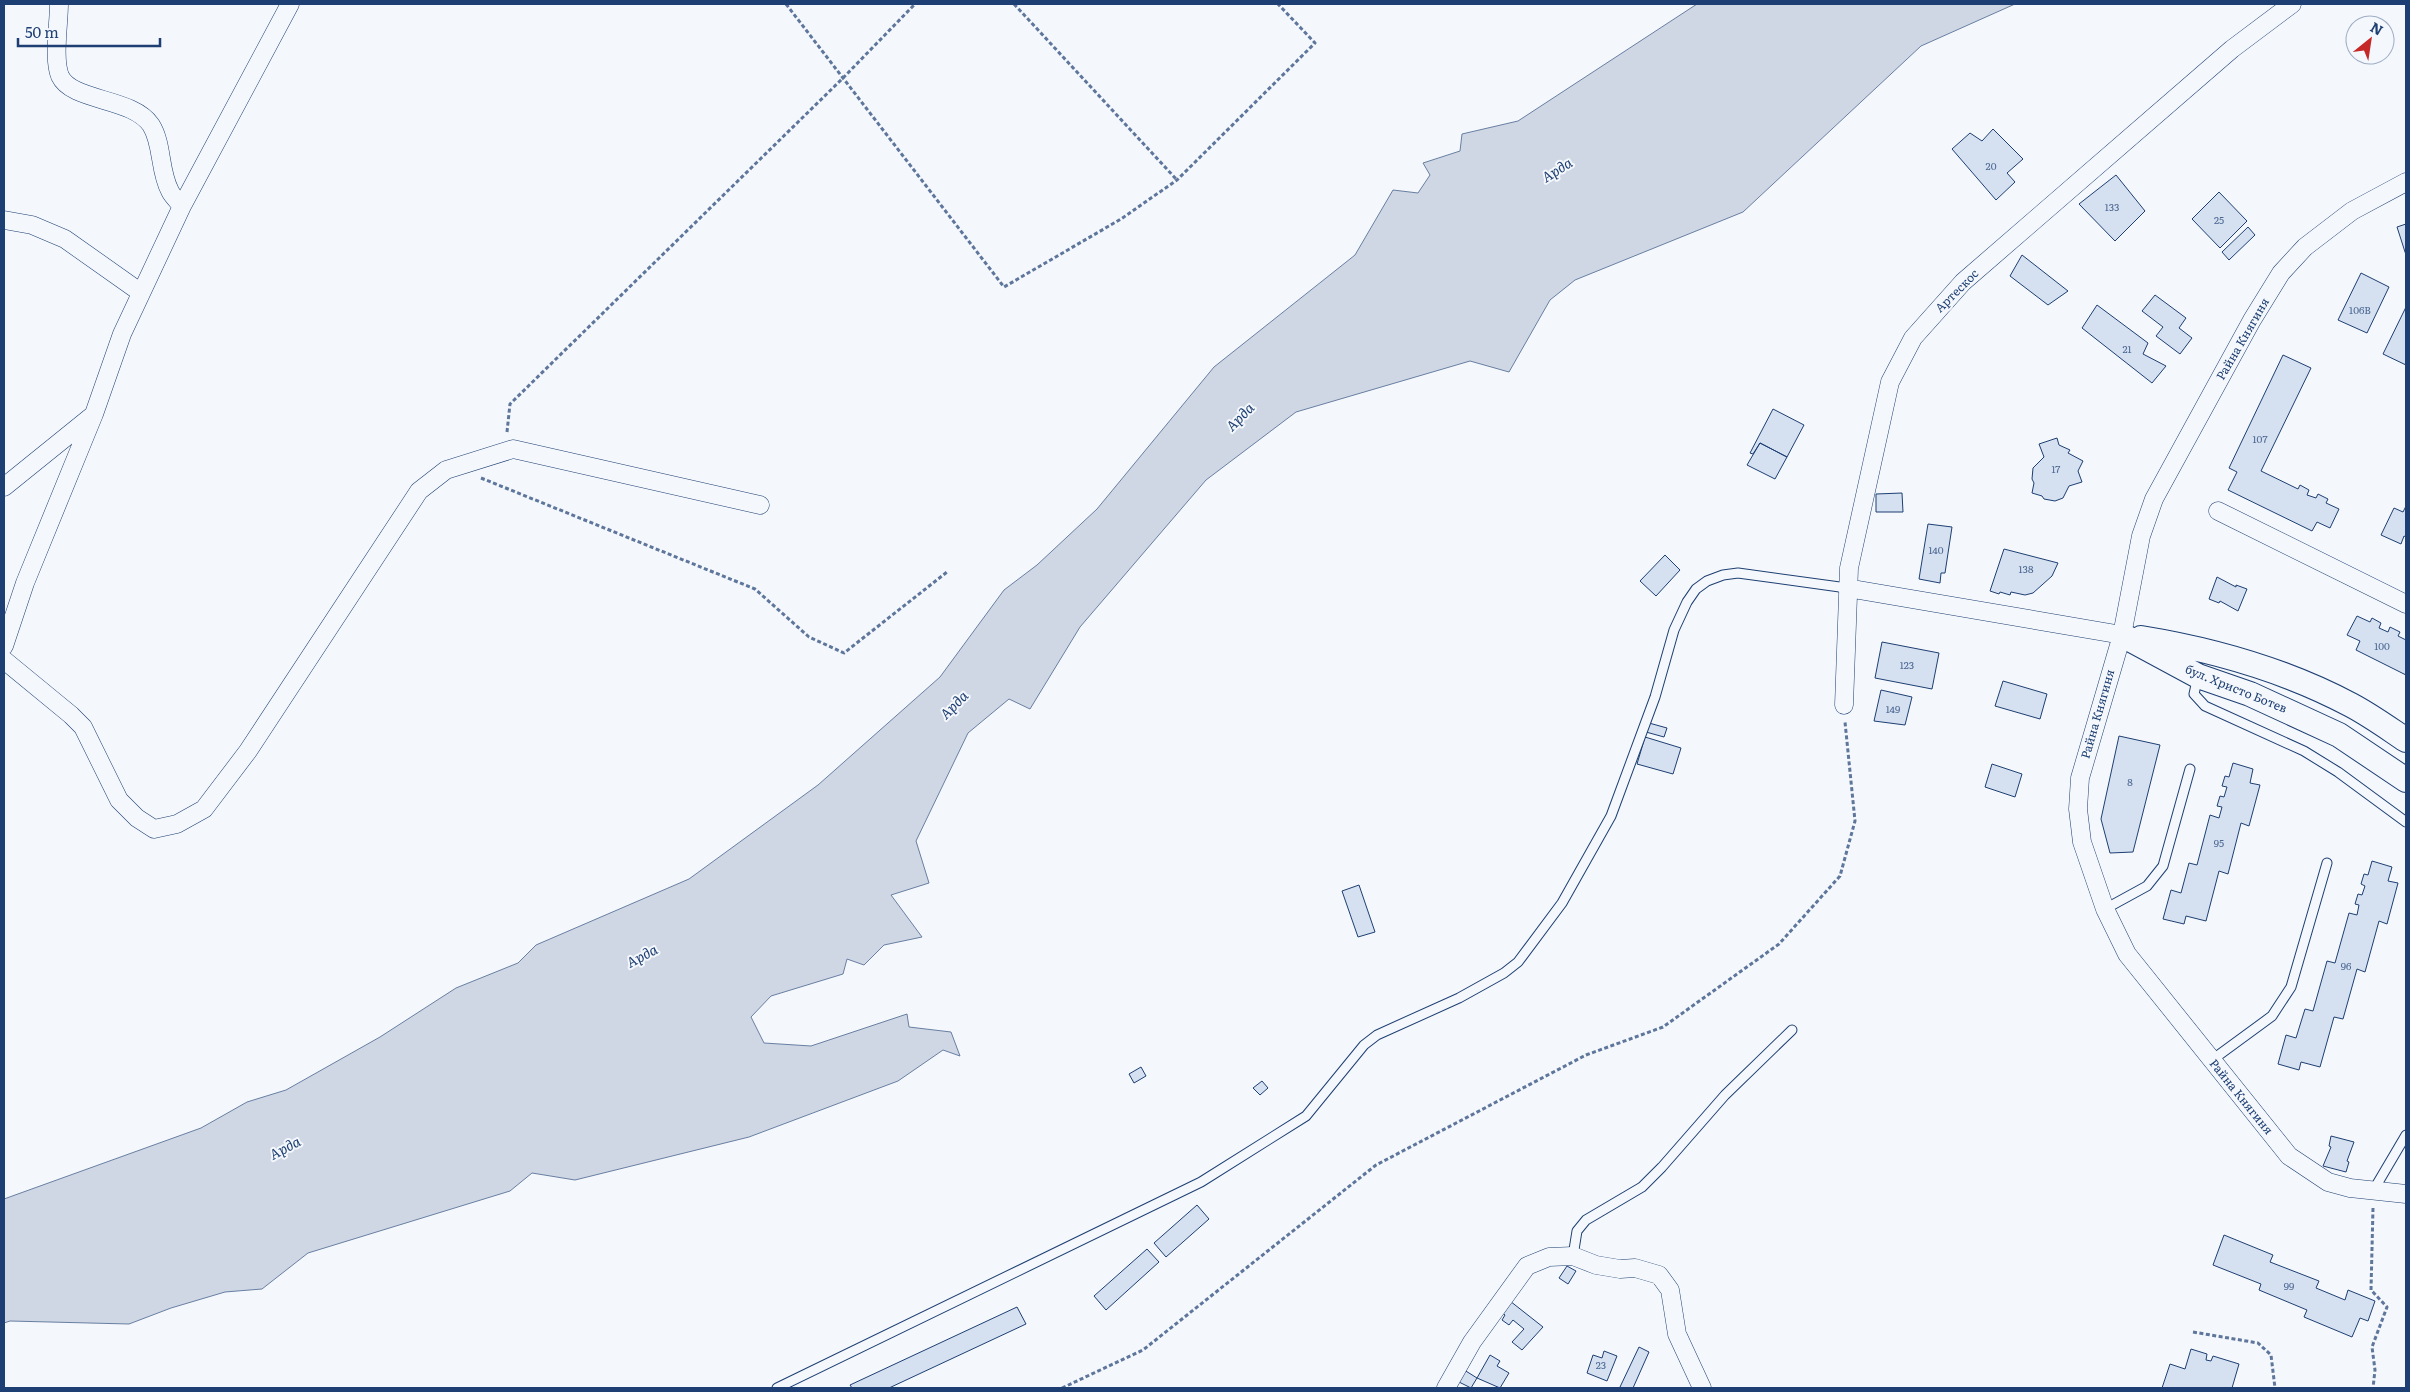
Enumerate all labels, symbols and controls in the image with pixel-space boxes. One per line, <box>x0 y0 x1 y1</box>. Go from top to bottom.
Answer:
scale bar <box>18 15 160 47</box>
north arrow <box>2345 15 2395 65</box>
text: N <box>2367 16 2387 40</box>
text: 50 m <box>25 20 59 43</box>
water label: Арда <box>1537 152 1576 186</box>
house number: 20 <box>1986 158 1997 173</box>
house number: 133 <box>2105 199 2119 214</box>
house number: 25 <box>2214 212 2224 227</box>
street label: Артескос <box>1930 264 1982 316</box>
street label: Райна Княгиня <box>2211 294 2273 383</box>
house number: 106В <box>2349 302 2371 317</box>
house number: 21 <box>2122 341 2132 356</box>
water label: Арда <box>1221 398 1258 435</box>
house number: 107 <box>2253 431 2267 446</box>
house number: 17 <box>2052 461 2060 476</box>
house number: 140 <box>1929 542 1944 557</box>
house number: 138 <box>2019 561 2034 576</box>
house number: 100 <box>2374 638 2390 653</box>
house number: 123 <box>1900 657 1914 672</box>
street label: бул. Христо Ботев <box>2183 659 2290 717</box>
street label: Райна Княгиня <box>2076 667 2118 761</box>
water label: Арда <box>935 686 972 723</box>
house number: 149 <box>1886 701 1900 716</box>
house number: 8 <box>2127 774 2133 789</box>
house number: 95 <box>2214 835 2224 850</box>
water label: Арда <box>622 939 661 972</box>
house number: 96 <box>2341 958 2352 973</box>
street label: Райна Княгиня <box>2206 1055 2278 1138</box>
water label: Арда <box>265 1131 304 1164</box>
house number: 99 <box>2284 1278 2294 1293</box>
house number: 23 <box>1596 1357 1606 1372</box>

